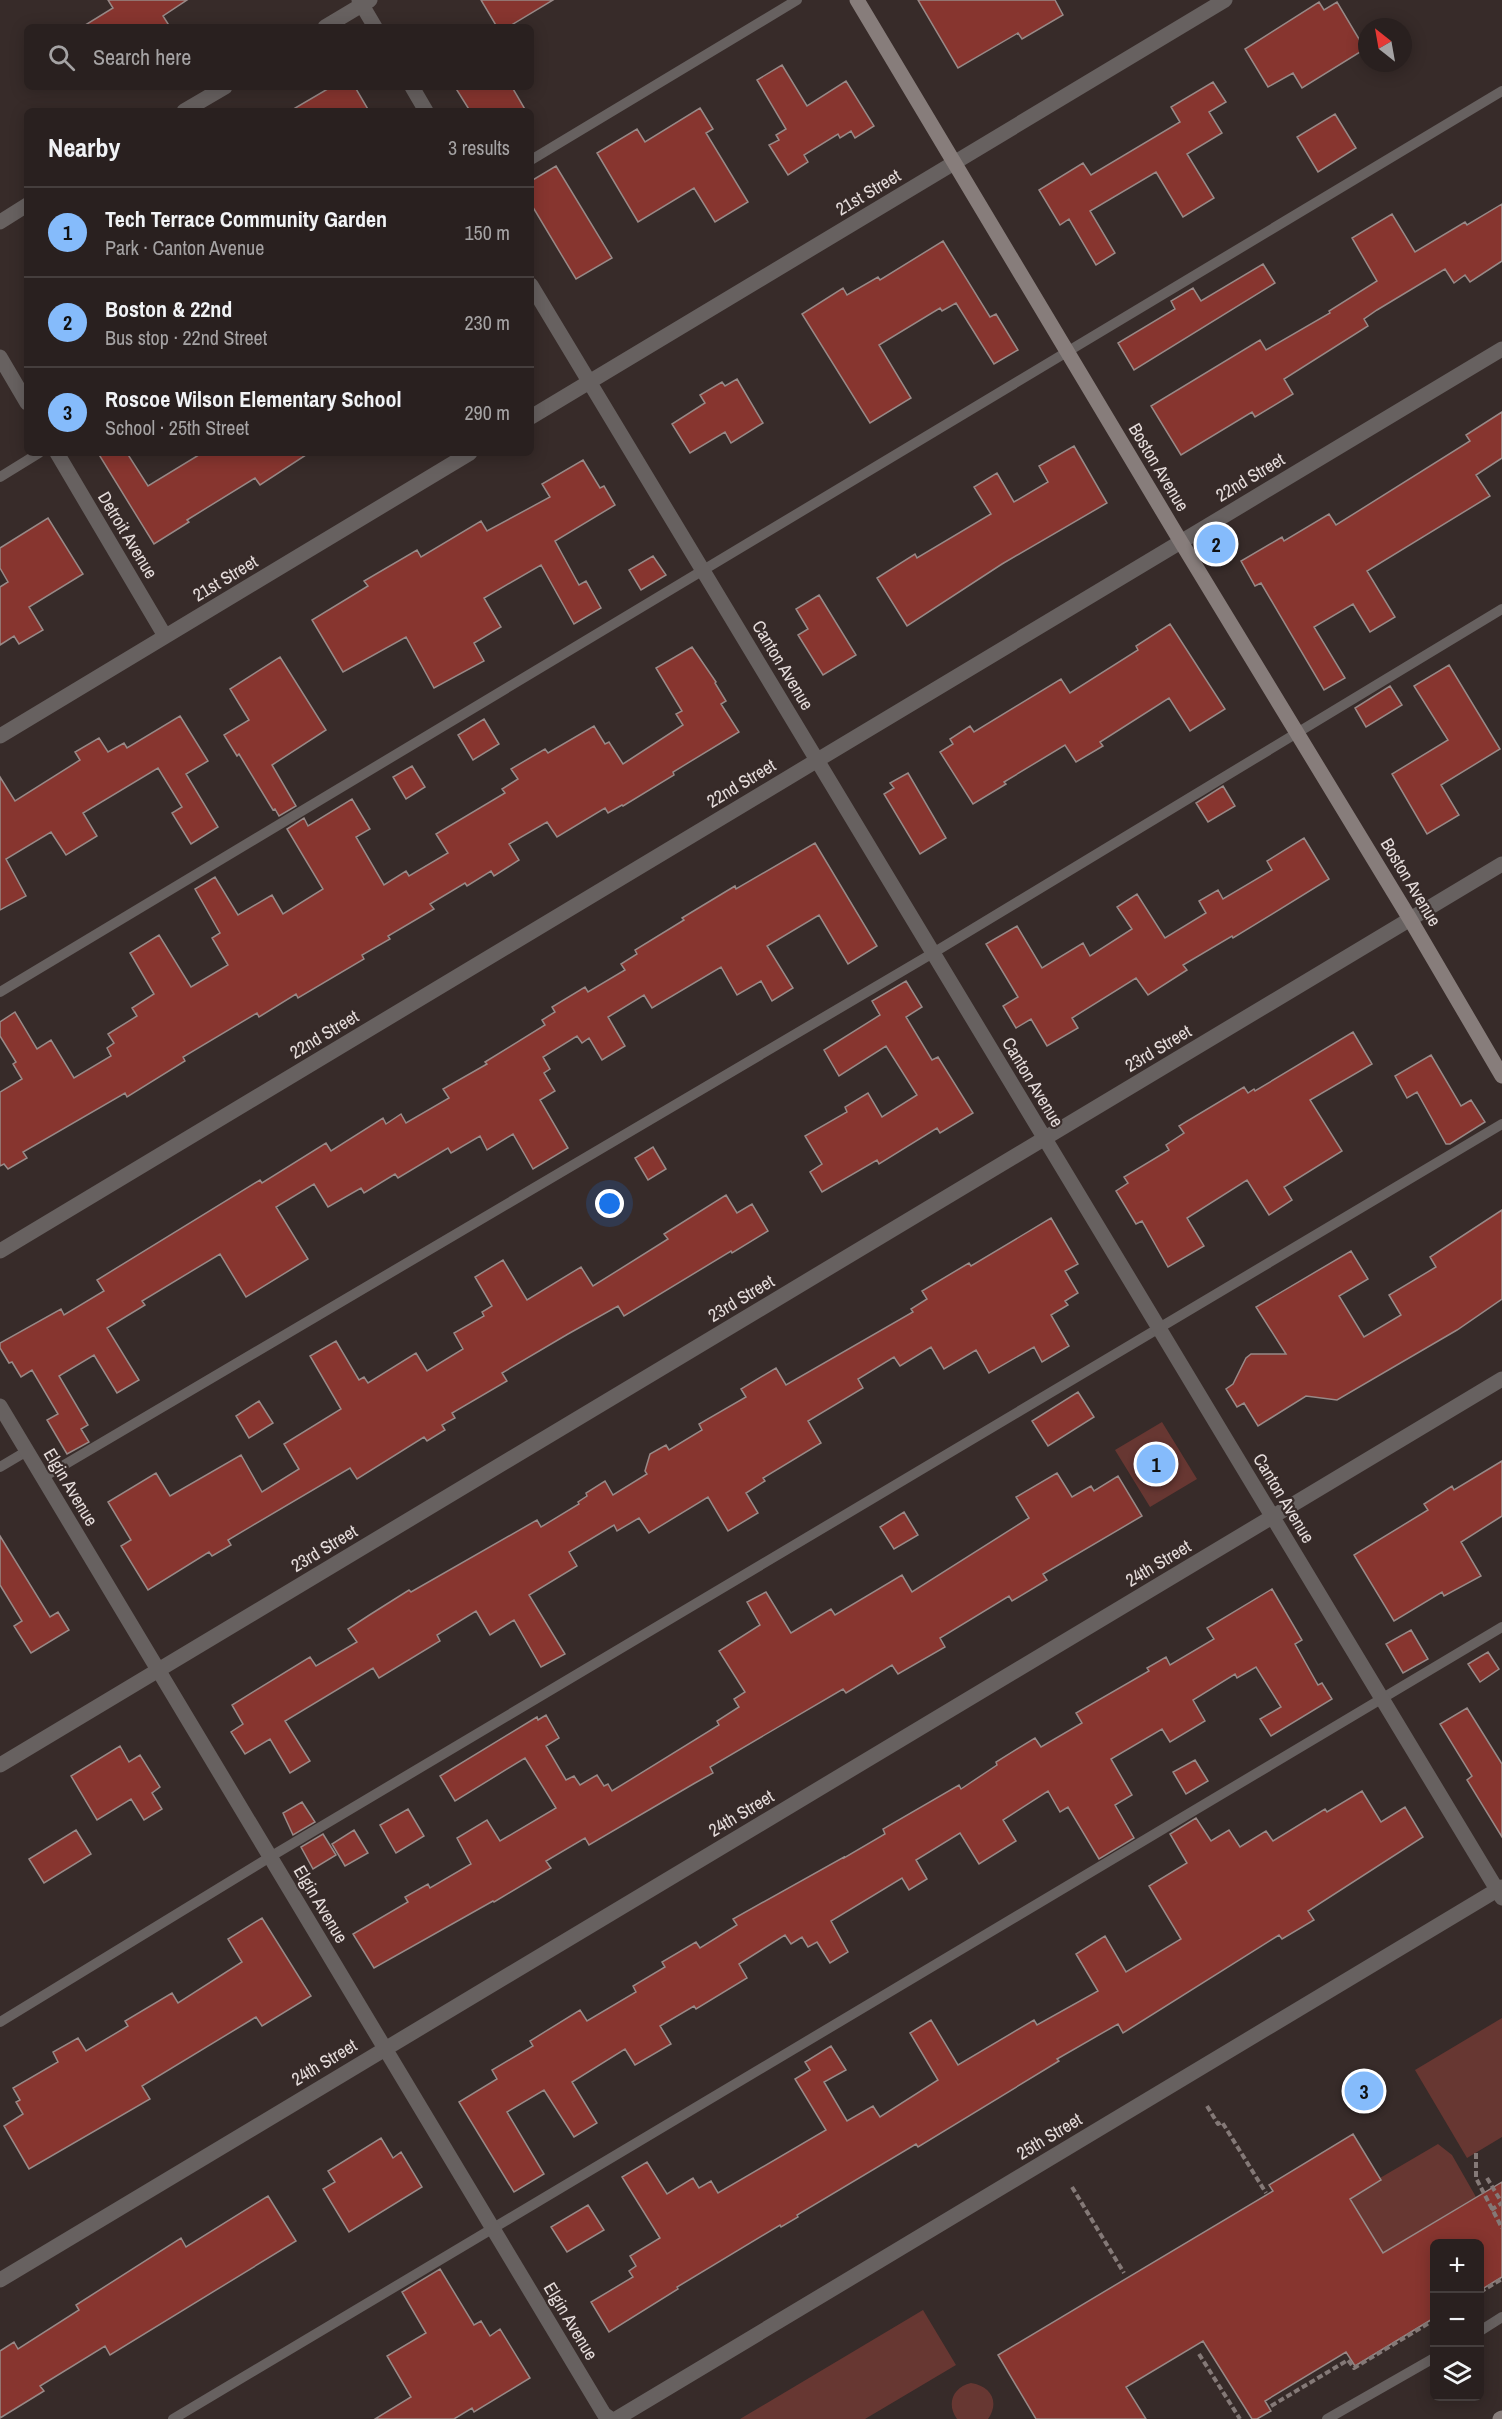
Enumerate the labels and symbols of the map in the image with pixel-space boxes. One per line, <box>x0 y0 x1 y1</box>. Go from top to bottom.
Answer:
north arrow <box>1358 18 1412 72</box>
street label: 21st Street <box>831 163 905 221</box>
street label: Boston Avenue <box>1123 418 1195 516</box>
street label: 22nd Street <box>1211 447 1289 507</box>
street label: Detroit Avenue <box>92 487 164 583</box>
pin: 2 <box>1196 522 1236 566</box>
street label: 21st Street <box>188 549 262 607</box>
street label: Canton Avenue <box>746 615 820 715</box>
street label: 22nd Street <box>702 753 780 813</box>
street label: Boston Avenue <box>1375 833 1447 931</box>
street label: 22nd Street <box>285 1004 363 1064</box>
street label: 23rd Street <box>1120 1018 1196 1078</box>
street label: Canton Avenue <box>996 1032 1070 1132</box>
your location <box>595 1189 624 1218</box>
street label: 23rd Street <box>703 1268 779 1328</box>
pin: 1 <box>1136 1442 1176 1486</box>
street label: Elgin Avenue <box>38 1443 104 1531</box>
street label: Canton Avenue <box>1247 1448 1321 1548</box>
street label: 23rd Street <box>286 1518 362 1578</box>
street label: 24th Street <box>1121 1534 1195 1592</box>
street label: 24th Street <box>704 1784 778 1842</box>
street label: Elgin Avenue <box>288 1860 354 1948</box>
street label: 24th Street <box>287 2033 361 2091</box>
pin: 3 <box>1344 2068 1384 2114</box>
street label: 25th Street <box>1012 2107 1086 2165</box>
street label: Elgin Avenue <box>538 2277 604 2365</box>

